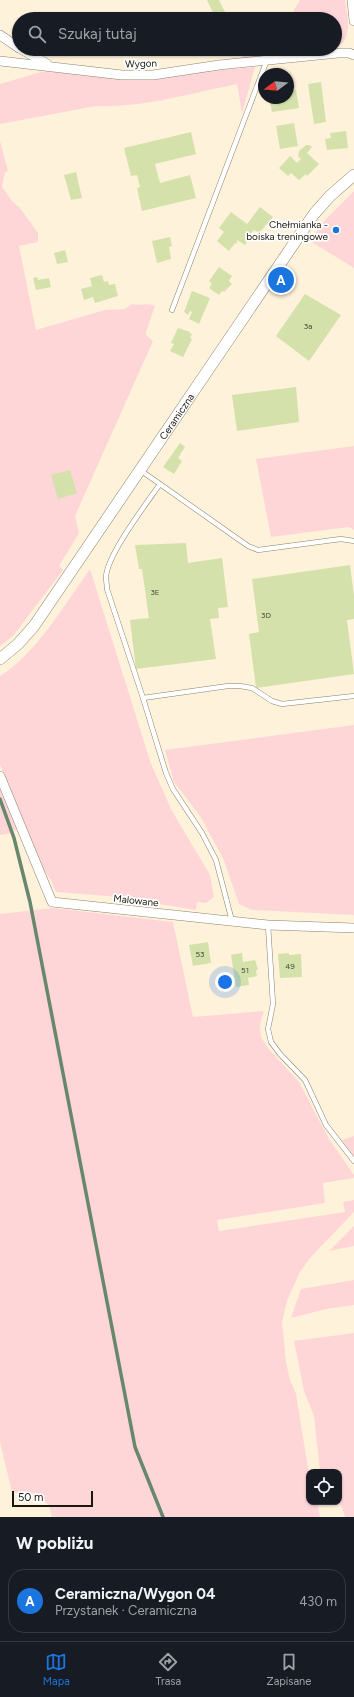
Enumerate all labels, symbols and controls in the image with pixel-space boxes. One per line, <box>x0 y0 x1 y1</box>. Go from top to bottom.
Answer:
search box <box>12 12 342 56</box>
icon: search <box>26 23 48 45</box>
text: Szukaj tutaj <box>58 25 137 43</box>
street label: Wygon <box>125 56 158 71</box>
north arrow <box>258 68 294 104</box>
place label: Chełmianka - boiska treningowe <box>246 218 329 243</box>
marker: Chełmianka - boiska treningowe <box>331 225 341 235</box>
pin: A <box>268 265 294 295</box>
house number: 3a <box>304 321 312 331</box>
street label: Ceramiczna <box>157 391 197 442</box>
house number: 3E <box>150 587 160 597</box>
house number: 3D <box>261 610 271 620</box>
street label: Malowane <box>113 892 160 909</box>
house number: 53 <box>196 949 204 959</box>
house number: 49 <box>285 961 295 971</box>
house number: 51 <box>241 965 249 975</box>
your location <box>215 972 235 992</box>
map controls <box>306 1469 342 1505</box>
button: locate <box>306 1469 342 1505</box>
scale bar <box>12 1489 93 1508</box>
text: 50 m <box>18 1491 43 1504</box>
text: W pobliżu <box>16 1533 93 1553</box>
text: Ceramiczna/Wygon 04 <box>55 1585 215 1603</box>
text: A <box>25 1594 35 1609</box>
text: 430 m <box>299 1594 337 1609</box>
text: Przystanek · Ceramiczna <box>55 1603 197 1618</box>
tab: Mapa <box>43 1651 70 1688</box>
tab: Trasa <box>155 1651 181 1688</box>
tab: Zapisane <box>267 1651 311 1688</box>

